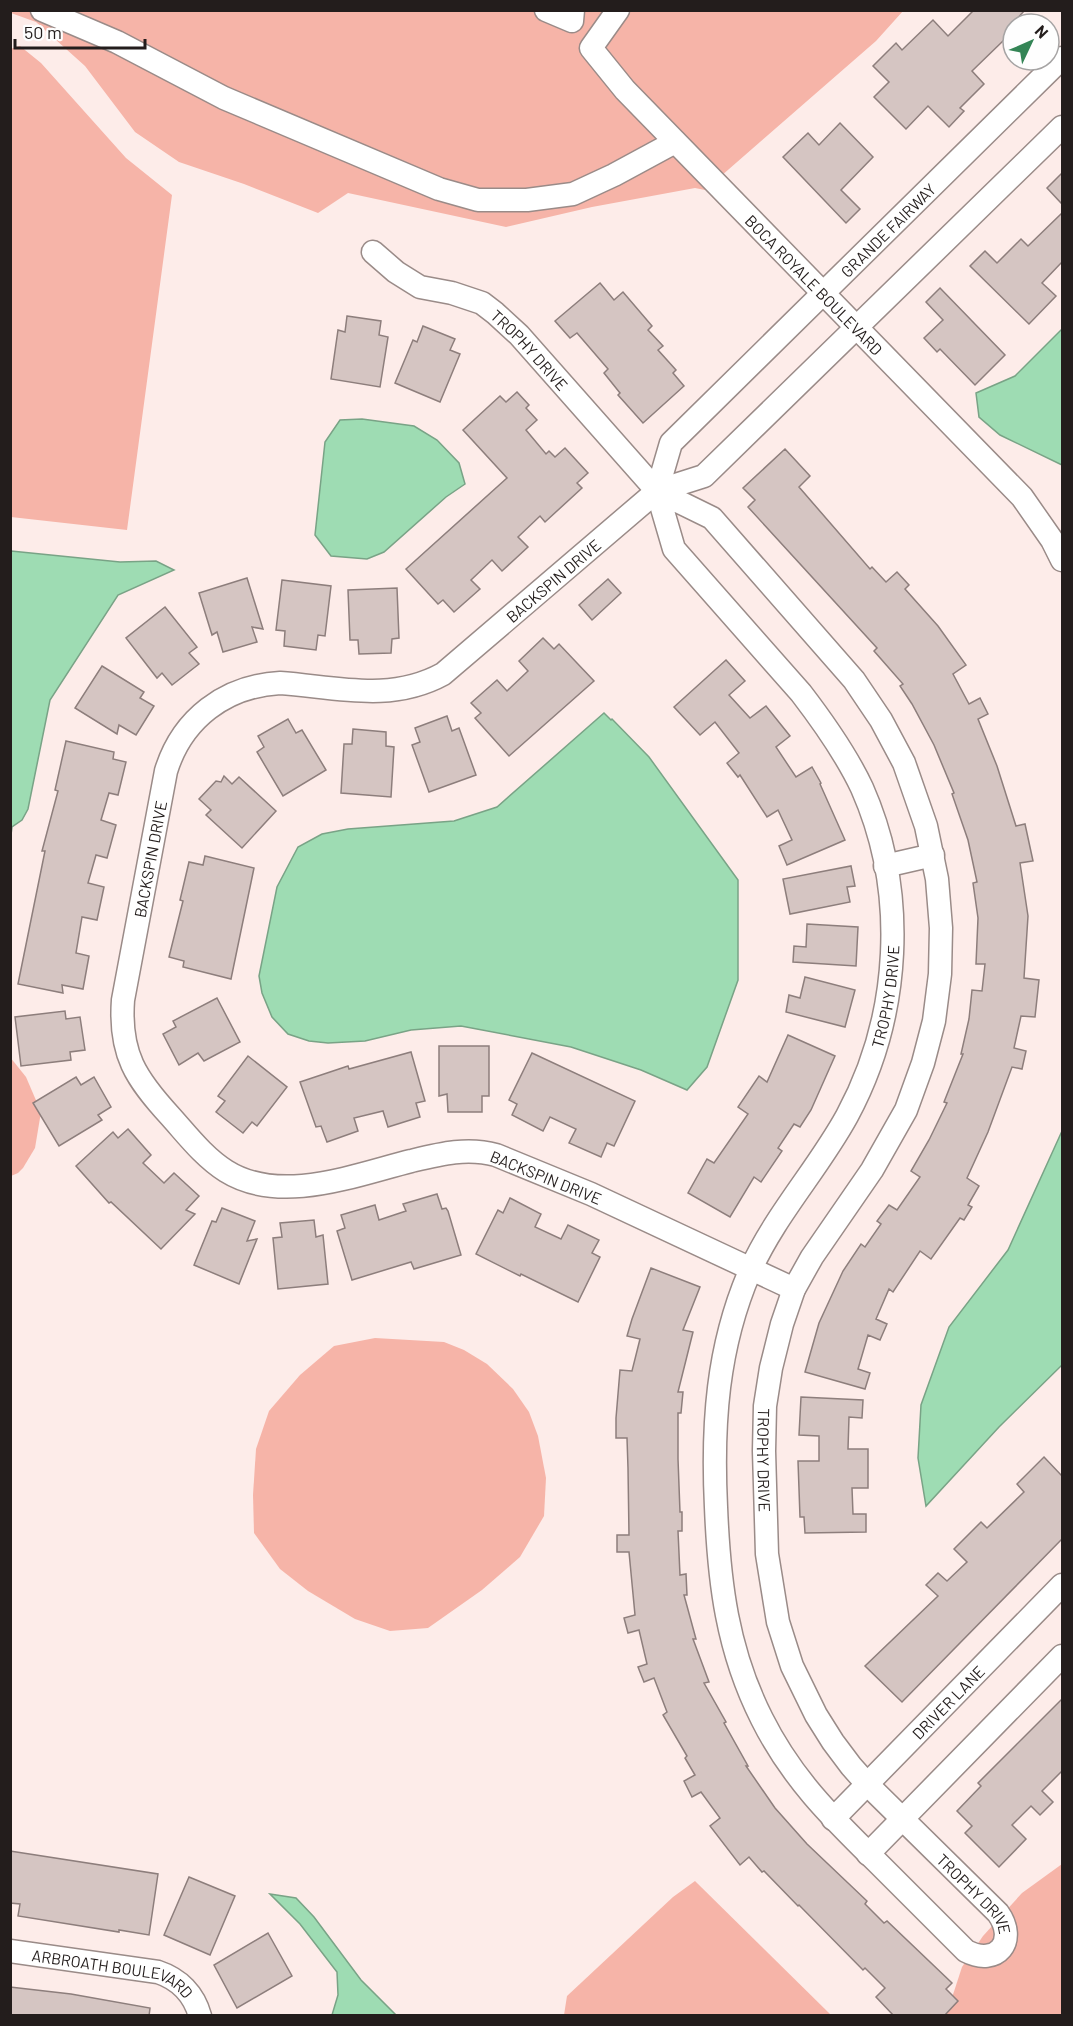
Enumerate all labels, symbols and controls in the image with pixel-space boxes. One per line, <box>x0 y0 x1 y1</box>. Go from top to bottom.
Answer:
scale bar <box>15 12 146 50</box>
north arrow <box>1001 12 1061 72</box>
text: 50 m <box>24 21 62 43</box>
text: N <box>1032 21 1053 42</box>
street label: GRANDE FAIRWAY <box>836 179 939 280</box>
street label: BOCA ROYALE BOULEVARD <box>742 210 887 358</box>
street label: TROPHY DRIVE <box>488 305 572 394</box>
street label: BACKSPIN DRIVE <box>502 534 604 626</box>
street label: BACKSPIN DRIVE <box>129 799 170 919</box>
street label: TROPHY DRIVE <box>867 945 902 1050</box>
street label: BACKSPIN DRIVE <box>488 1146 604 1208</box>
street label: TROPHY DRIVE <box>754 1408 775 1512</box>
street label: DRIVER LANE <box>908 1661 988 1743</box>
street label: TROPHY DRIVE <box>933 1849 1016 1936</box>
street label: ARBROATH BOULEVARD <box>31 1945 198 2001</box>

